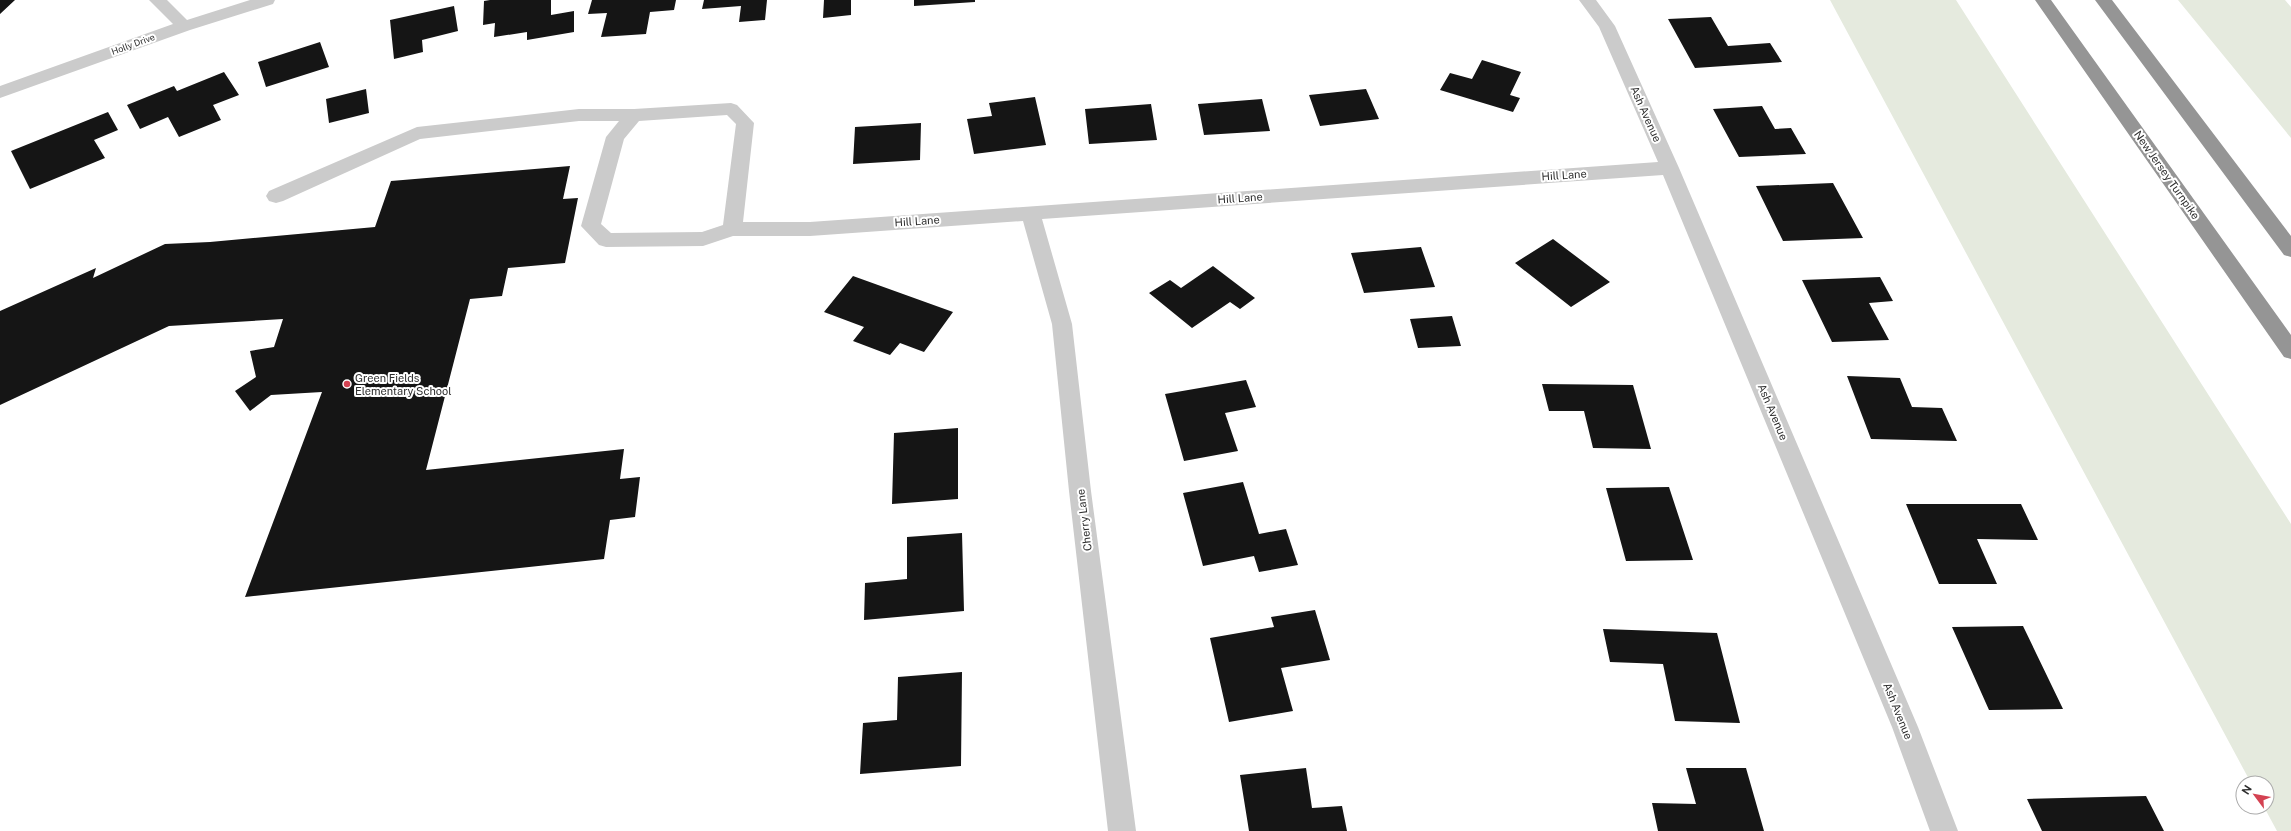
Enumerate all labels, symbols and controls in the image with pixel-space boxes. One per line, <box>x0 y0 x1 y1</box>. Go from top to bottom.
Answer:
street label: Holly Drive <box>110 31 156 57</box>
street label: Ash Avenue <box>1628 84 1664 144</box>
street label: New Jersey Turnpike <box>2132 129 2202 221</box>
street label: Hill Lane <box>1541 167 1587 183</box>
street label: Hill Lane <box>1217 190 1263 206</box>
street label: Hill Lane <box>894 213 940 229</box>
place label: Green Fields Elementary School <box>355 372 452 397</box>
marker: Green Fields Elementary School <box>342 379 352 389</box>
street label: Ash Avenue <box>1756 382 1790 442</box>
street label: Cherry Lane <box>1074 488 1094 552</box>
street label: Ash Avenue <box>1881 681 1915 741</box>
north arrow <box>2235 775 2275 815</box>
text: N <box>2239 783 2254 797</box>

